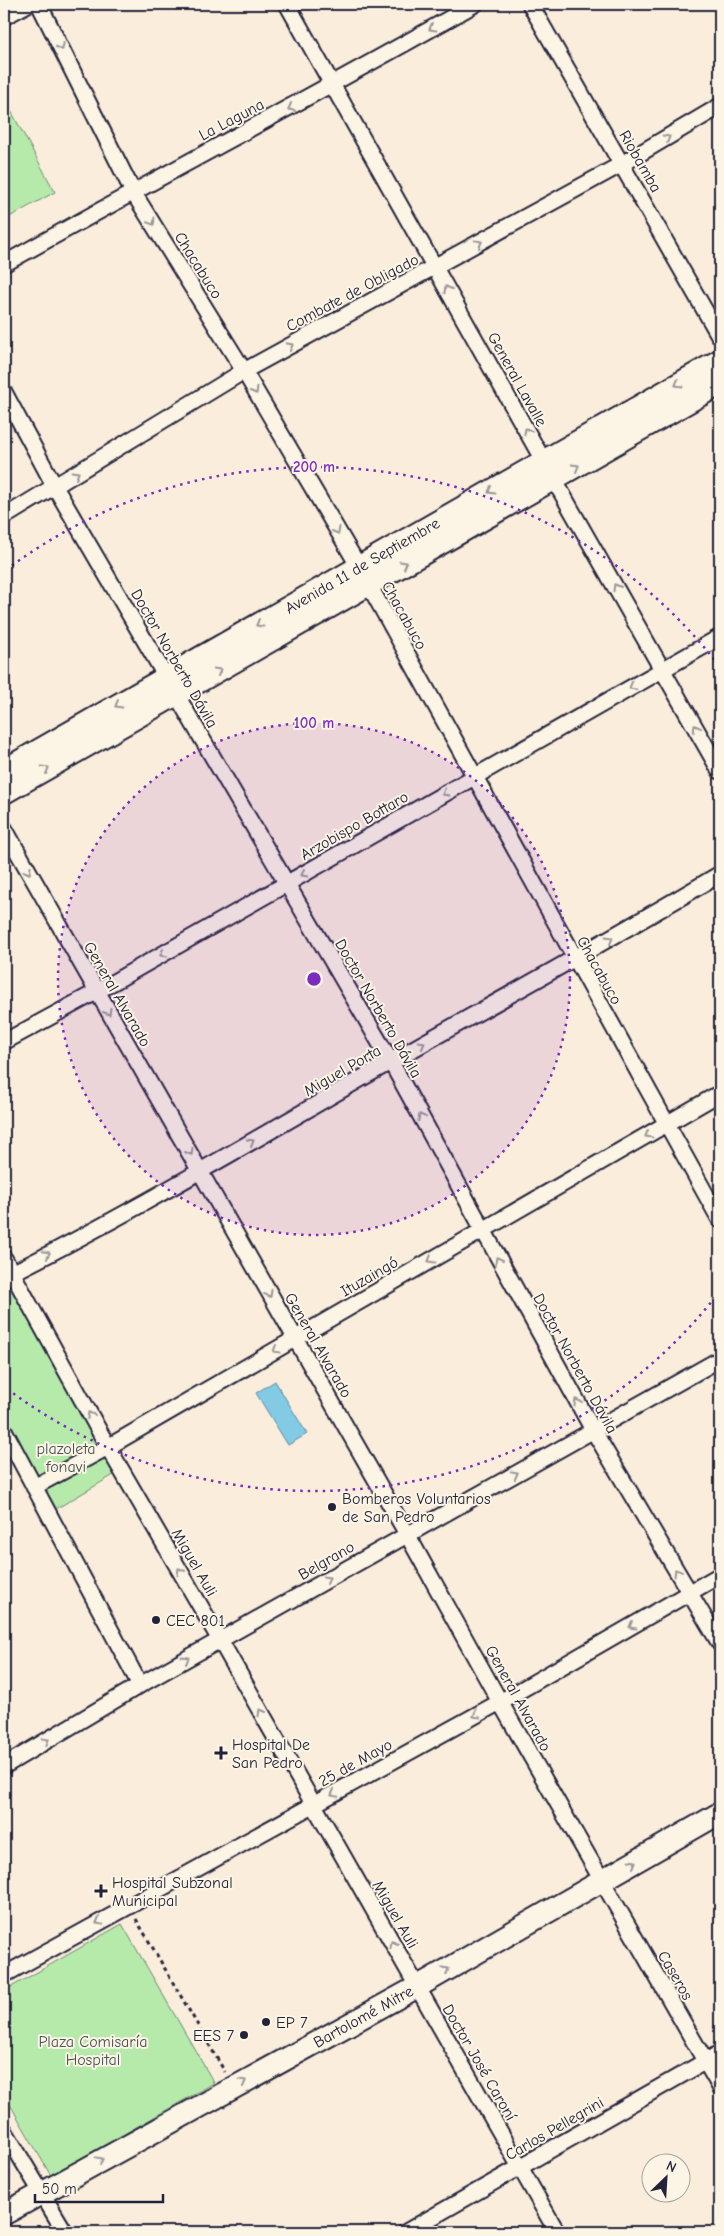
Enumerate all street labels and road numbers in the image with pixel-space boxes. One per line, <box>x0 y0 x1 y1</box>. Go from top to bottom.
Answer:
street label: La Laguna <box>196 95 267 145</box>
street label: Riobamba <box>615 127 665 196</box>
street label: Chacabuco <box>171 229 226 302</box>
street label: Combate de Obligado <box>283 250 422 335</box>
street label: General Lavalle <box>484 329 550 430</box>
street label: Avenida 11 de Septiembre <box>282 514 443 618</box>
street label: Chacabuco <box>378 578 430 653</box>
street label: Doctor Norberto Dávila <box>127 586 221 731</box>
street label: Arzobispo Bottaro <box>297 788 412 864</box>
street label: Chacabuco <box>573 933 625 1008</box>
street label: Doctor Norberto Dávila <box>331 936 425 1081</box>
street label: General Alvarado <box>80 939 154 1050</box>
street label: Miguel Porta <box>301 1042 384 1100</box>
street label: Ituzaingó <box>338 1253 401 1300</box>
street label: General Alvarado <box>281 1290 355 1401</box>
street label: Doctor Norberto Dávila <box>529 1290 621 1437</box>
street label: Miguel Auli <box>168 1525 221 1600</box>
street label: Belgrano <box>295 1538 358 1584</box>
street label: General Alvarado <box>482 1642 555 1755</box>
street label: 25 de Mayo <box>316 1735 395 1790</box>
street label: Miguel Auli <box>369 1877 422 1952</box>
street label: Caseros <box>654 1948 697 2004</box>
street label: Bartolomé Mitre <box>310 1982 417 2052</box>
street label: Doctor José Caroní <box>439 2001 520 2124</box>
street label: Carlos Pellegrini <box>502 2093 607 2164</box>

